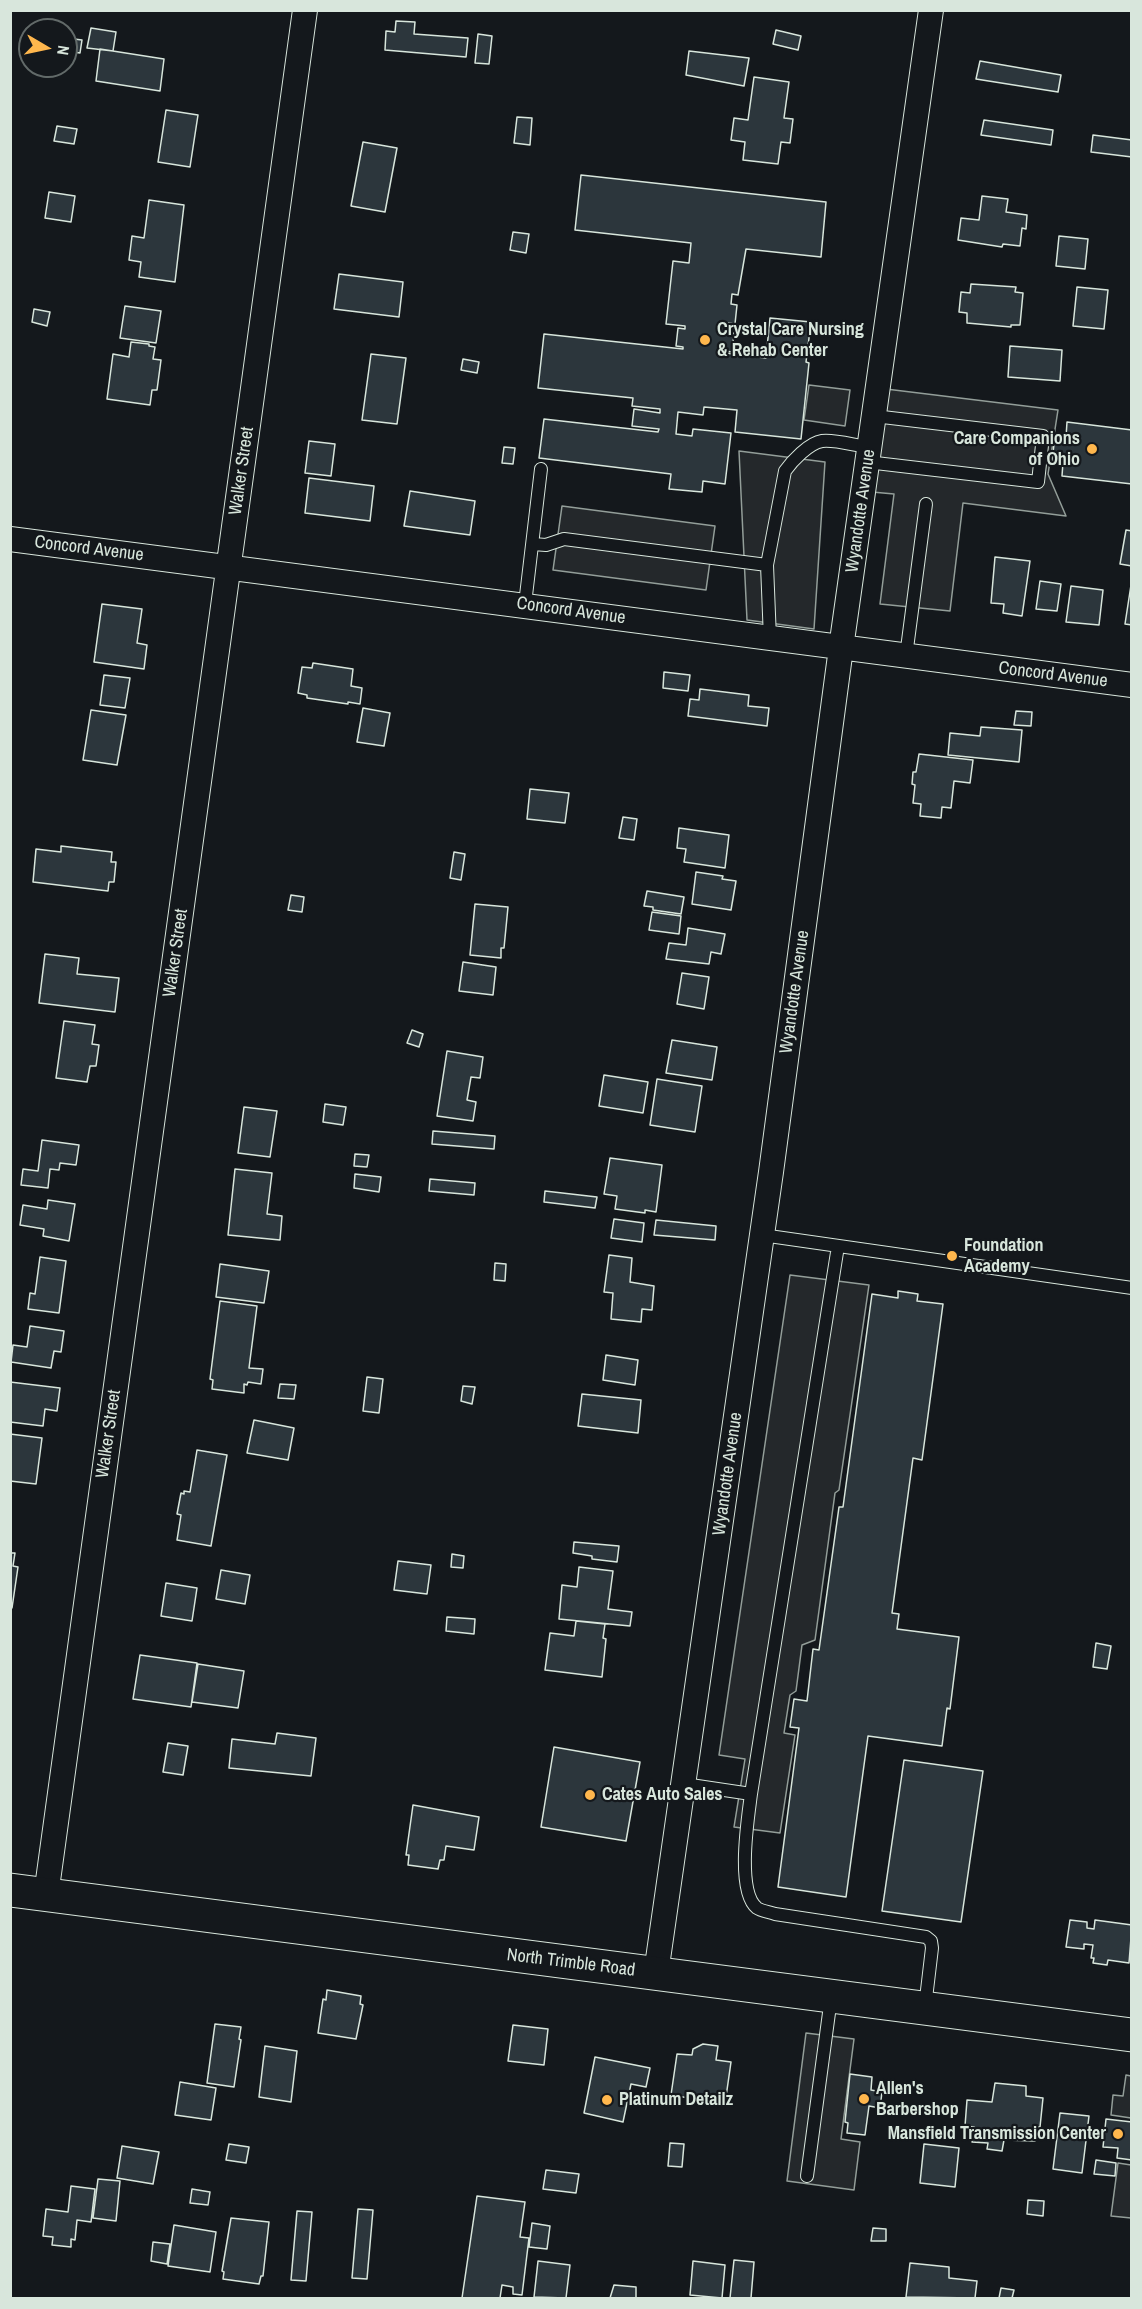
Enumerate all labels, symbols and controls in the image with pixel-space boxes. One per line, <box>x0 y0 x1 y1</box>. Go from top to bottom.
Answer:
north arrow <box>18 18 78 78</box>
text: N <box>52 44 75 57</box>
place label: Crystal Care Nursing & Rehab Center <box>717 319 864 362</box>
marker: Crystal Care Nursing & Rehab Center <box>698 333 712 347</box>
street label: Walker Street <box>225 425 259 517</box>
place label: Care Companions of Ohio <box>954 428 1080 470</box>
marker: Care Companions of Ohio <box>1085 442 1099 456</box>
street label: Wyandotte Avenue <box>842 448 880 574</box>
street label: Concord Avenue <box>33 532 145 566</box>
street label: Concord Avenue <box>515 593 627 629</box>
street label: Concord Avenue <box>997 658 1109 692</box>
street label: Walker Street <box>159 907 193 999</box>
street label: Wyandotte Avenue <box>776 929 814 1055</box>
place label: Foundation Academy <box>964 1235 1044 1278</box>
marker: Foundation Academy <box>945 1249 959 1263</box>
street label: Walker Street <box>92 1388 126 1480</box>
street label: Wyandotte Avenue <box>709 1411 747 1537</box>
place label: Cates Auto Sales <box>602 1784 723 1806</box>
marker: Cates Auto Sales <box>583 1788 597 1802</box>
street label: North Trimble Road <box>506 1944 636 1982</box>
place label: Allen's Barbershop <box>876 2078 959 2120</box>
place label: Platinum Detailz <box>619 2089 733 2111</box>
marker: Allen's Barbershop <box>857 2092 871 2106</box>
marker: Platinum Detailz <box>600 2093 614 2107</box>
place label: Mansfield Transmission Center <box>888 2123 1106 2145</box>
marker: Mansfield Transmission Center <box>1111 2127 1125 2141</box>

